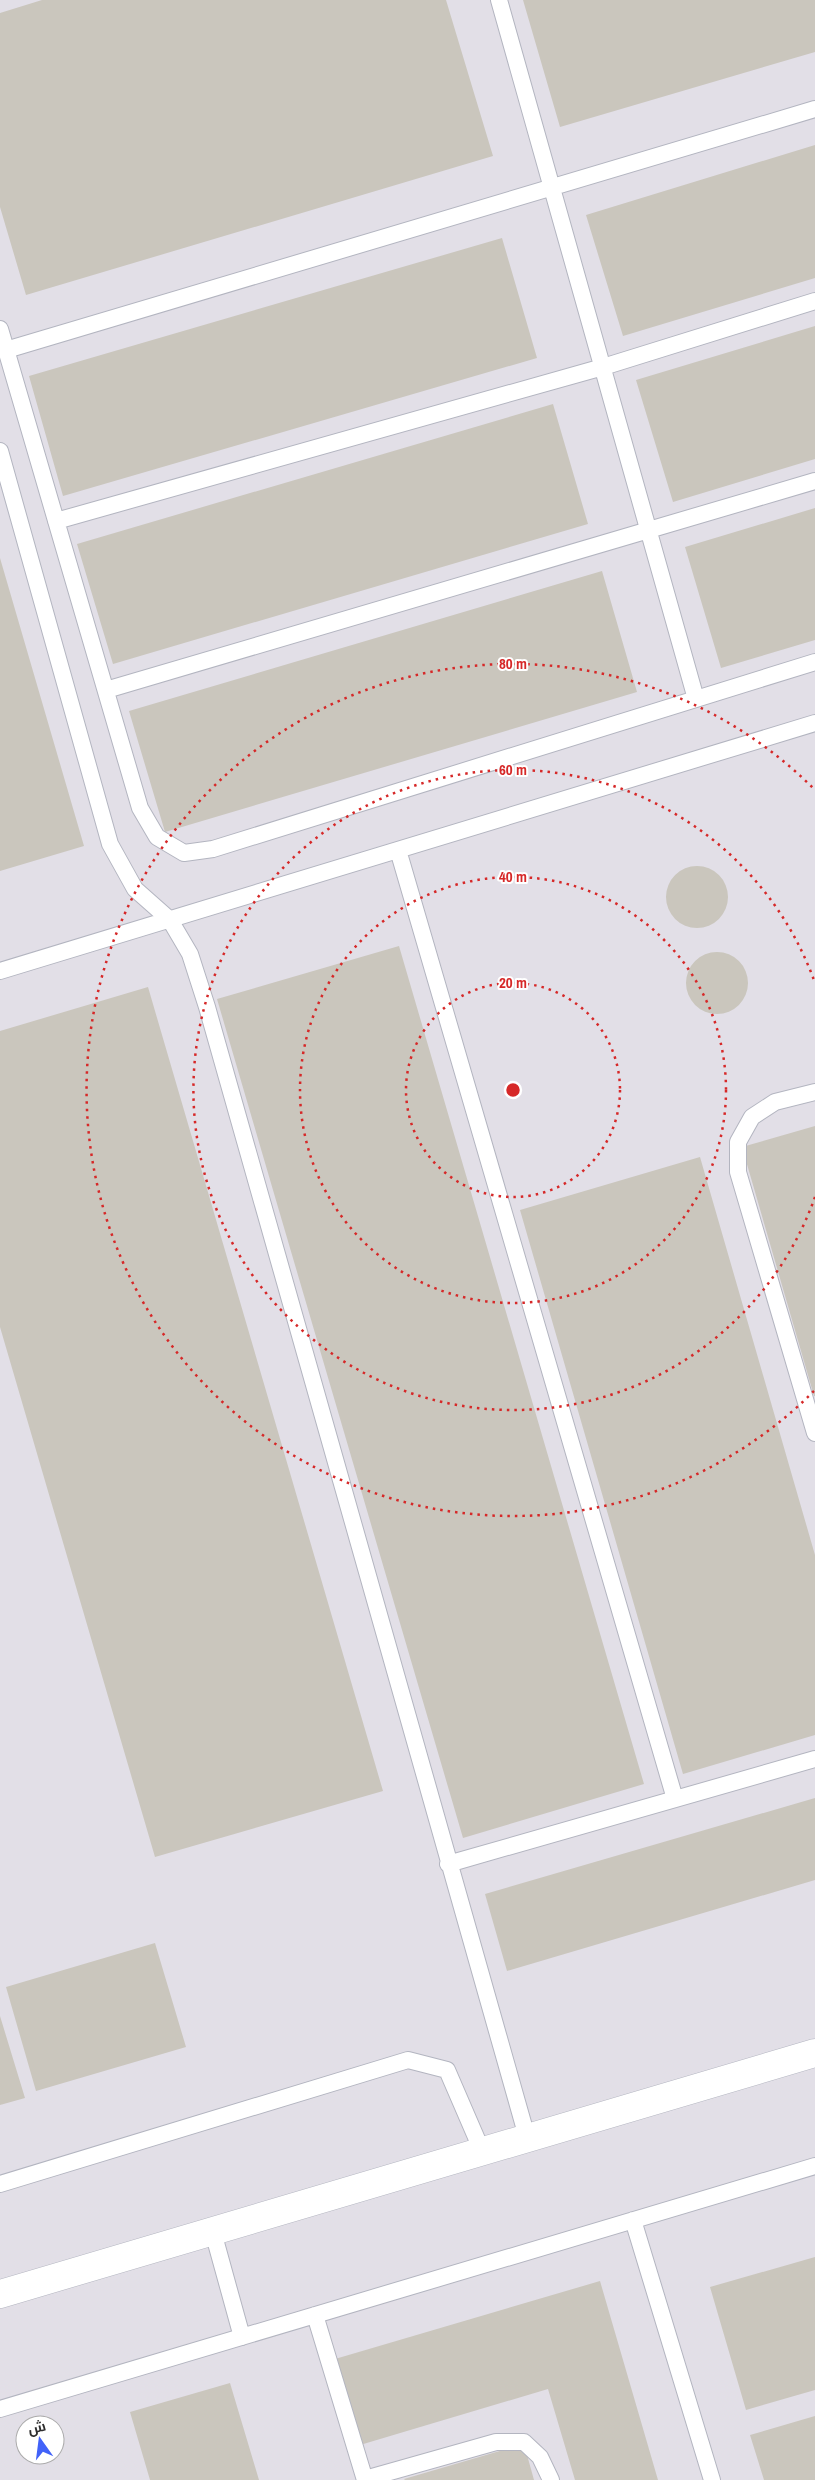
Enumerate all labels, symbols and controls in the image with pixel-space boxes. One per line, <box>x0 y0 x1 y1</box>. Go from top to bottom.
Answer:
text: 80 m <box>499 653 527 674</box>
text: 60 m <box>499 759 527 780</box>
text: 40 m <box>499 866 527 887</box>
text: 20 m <box>499 972 527 993</box>
centre of rings <box>504 1081 522 1099</box>
north arrow <box>15 2415 65 2465</box>
text: ش <box>26 2416 48 2438</box>

